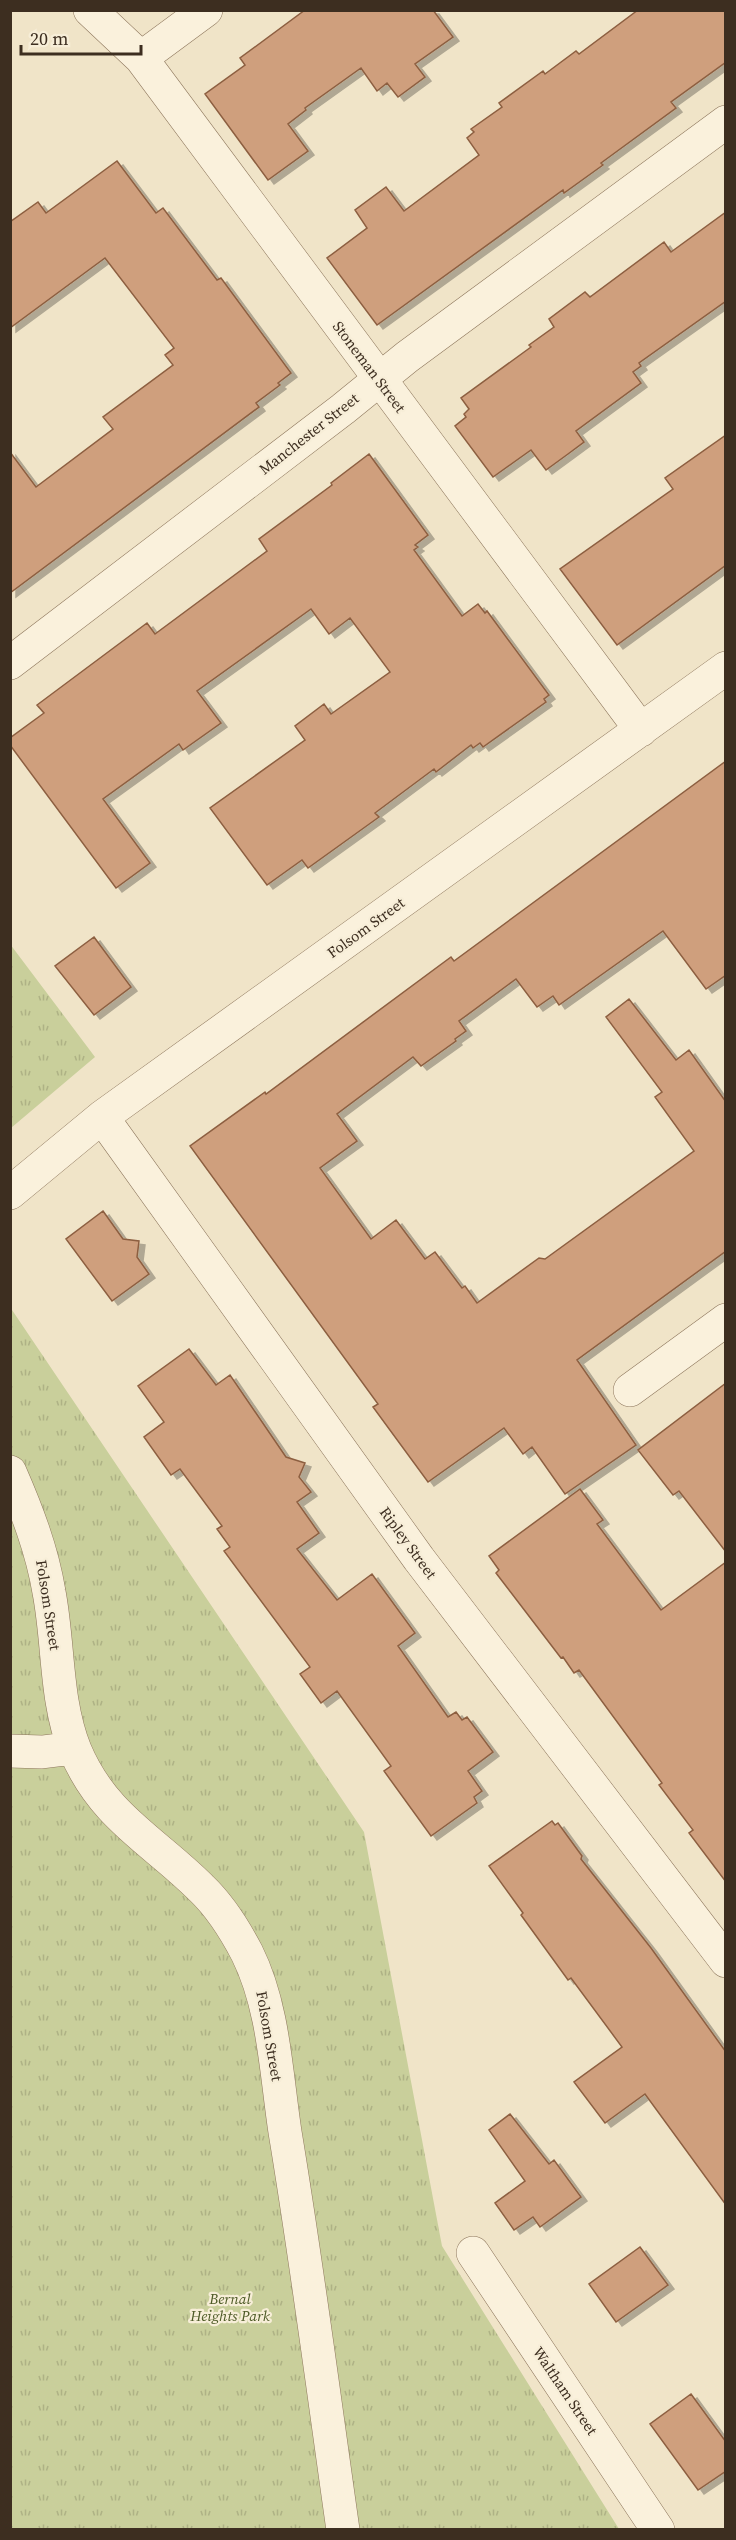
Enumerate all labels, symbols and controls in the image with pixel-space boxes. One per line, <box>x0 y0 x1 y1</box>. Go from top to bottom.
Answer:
scale bar <box>21 18 141 56</box>
text: 20 m <box>30 26 68 51</box>
street label: Stoneman Street <box>328 317 411 417</box>
street label: Manchester Street <box>254 388 363 479</box>
street label: Folsom Street <box>323 892 409 963</box>
street label: Ripley Street <box>375 1502 442 1583</box>
street label: Folsom Street <box>31 1558 66 1652</box>
street label: Folsom Street <box>251 1989 288 2083</box>
park label: Bernal Heights Park <box>189 2288 271 2326</box>
street label: Waltham Street <box>528 2342 603 2439</box>

